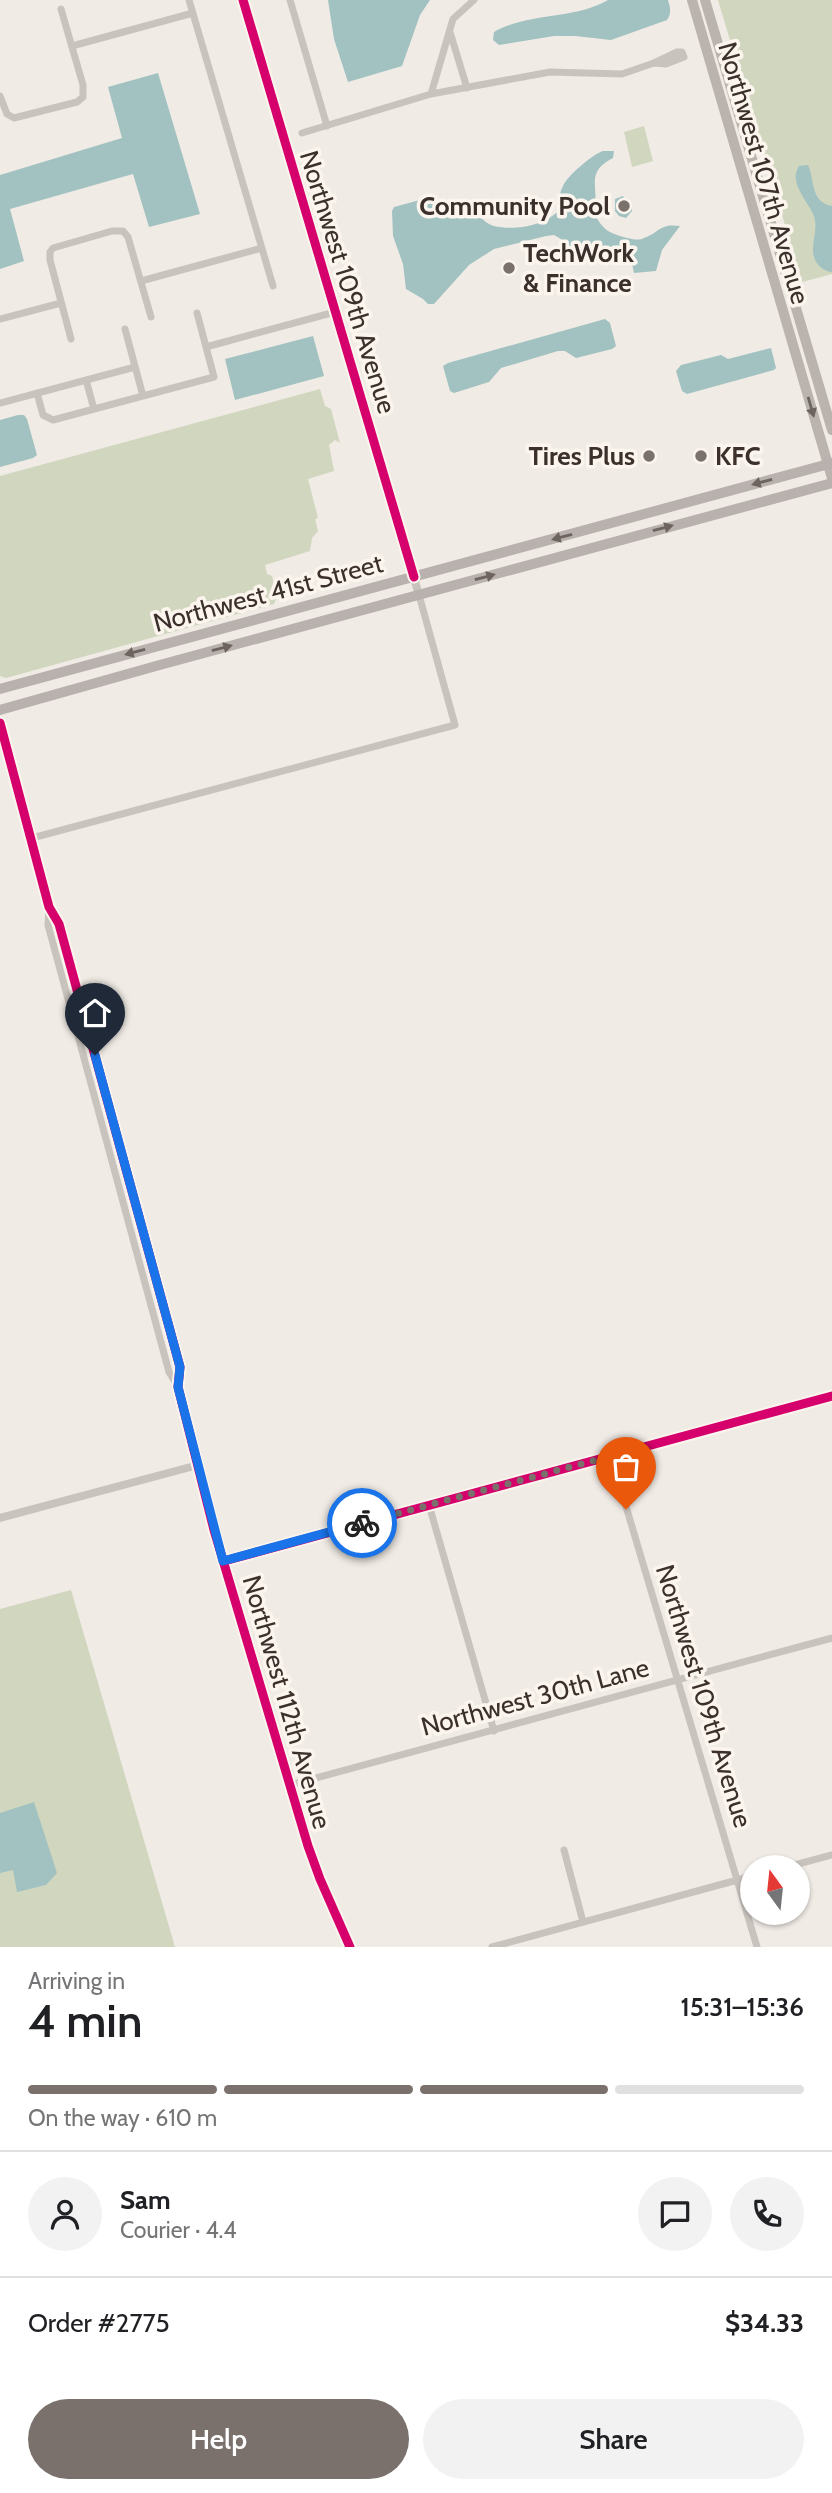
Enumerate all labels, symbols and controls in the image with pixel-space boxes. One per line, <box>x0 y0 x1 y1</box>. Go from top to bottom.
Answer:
street label: Northwest 107th Avenue <box>711 38 817 308</box>
street label: Northwest 109th Avenue <box>293 147 403 417</box>
place label: Community Pool <box>419 190 610 222</box>
marker: Community Pool <box>616 198 632 214</box>
place label: TechWork & Finance <box>523 237 634 299</box>
marker: TechWork & Finance <box>501 260 517 276</box>
one-way arrow <box>806 397 816 418</box>
place label: Tires Plus <box>529 440 635 472</box>
place label: KFC <box>715 440 761 472</box>
marker: Tires Plus <box>641 448 657 464</box>
marker: KFC <box>693 448 709 464</box>
one-way arrow <box>751 478 772 488</box>
one-way arrow <box>653 523 674 533</box>
one-way arrow <box>551 532 573 543</box>
street label: Northwest 41st Street <box>150 547 386 639</box>
one-way arrow <box>474 571 496 582</box>
one-way arrow <box>211 642 233 653</box>
one-way arrow <box>124 648 145 658</box>
pin <box>65 983 125 1055</box>
icon: home <box>76 994 114 1032</box>
pin <box>596 1437 656 1509</box>
icon: bag <box>607 1448 645 1486</box>
courier <box>327 1488 397 1558</box>
icon: bike <box>343 1504 381 1542</box>
street label: Northwest 109th Avenue <box>649 1561 759 1831</box>
street label: Northwest 112th Avenue <box>235 1572 339 1832</box>
street label: Northwest 30th Lane <box>417 1651 653 1743</box>
north arrow <box>740 1855 810 1925</box>
map controls <box>740 1855 810 1925</box>
text: Arriving in <box>28 1967 125 1995</box>
text: 15:31–15:36 <box>680 1991 804 2023</box>
text: 4 min <box>28 1993 142 2049</box>
text: On the way · 610 m <box>28 2104 217 2132</box>
button: person <box>28 2177 102 2251</box>
button: chat <box>638 2177 712 2251</box>
button: phone <box>730 2177 804 2251</box>
text: Sam <box>120 2184 171 2216</box>
text: Courier · 4.4 <box>120 2216 237 2244</box>
text: Order #2775 <box>28 2307 170 2339</box>
text: $34.33 <box>725 2307 804 2339</box>
button: Help <box>28 2399 409 2479</box>
button: Share <box>423 2399 804 2479</box>

